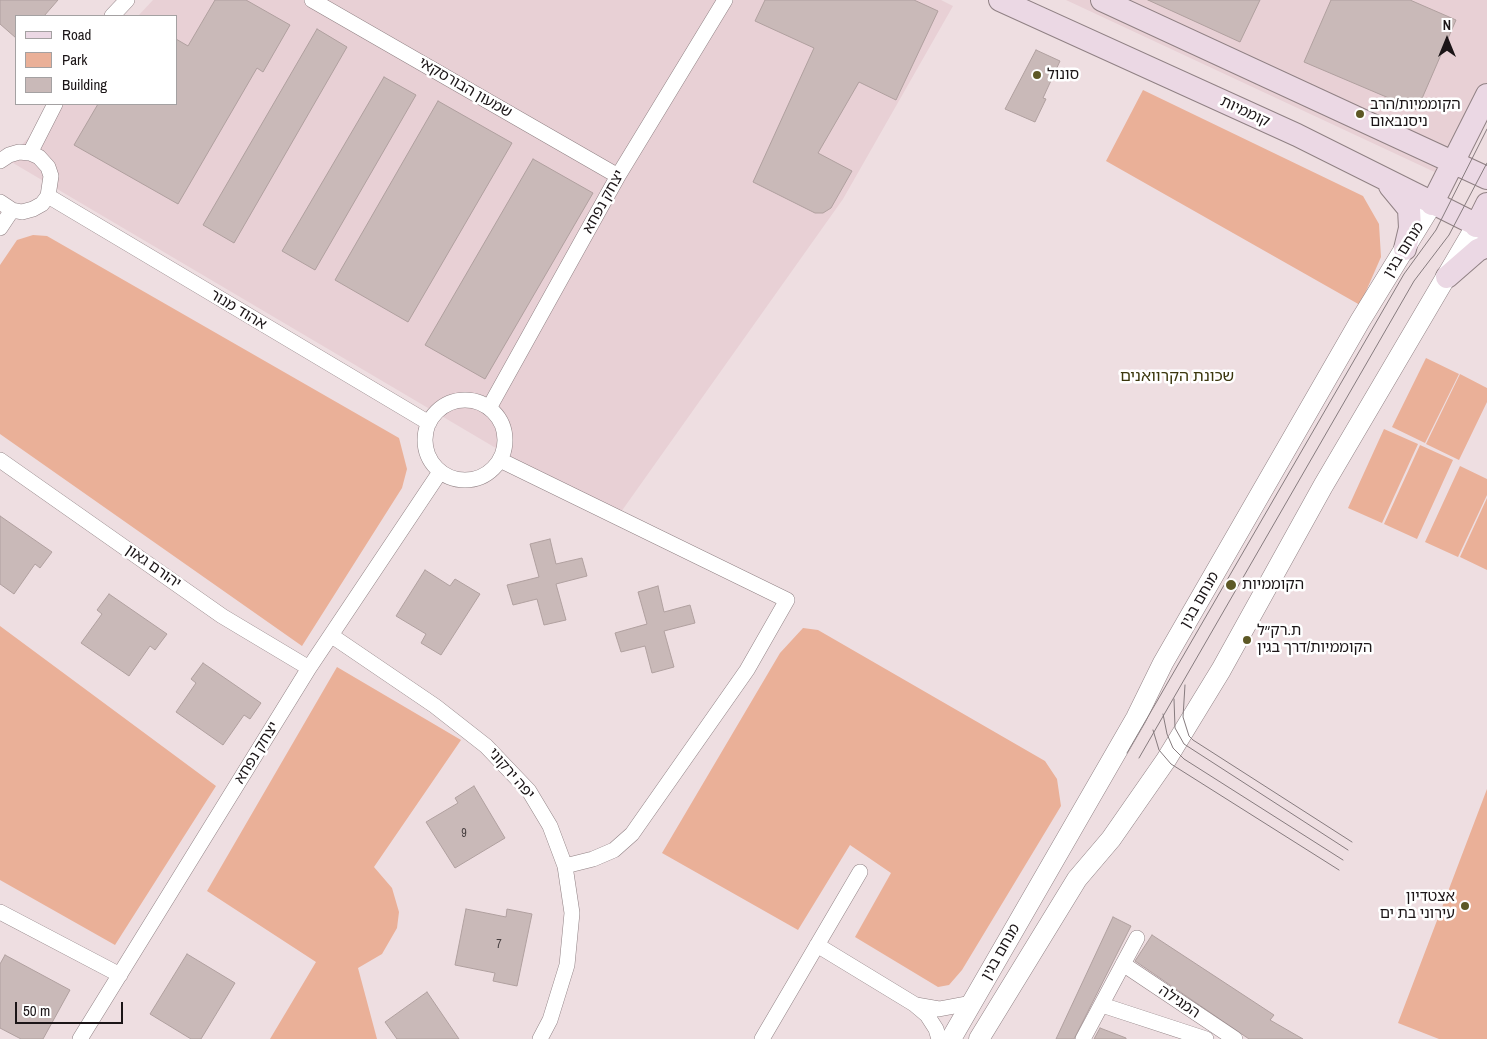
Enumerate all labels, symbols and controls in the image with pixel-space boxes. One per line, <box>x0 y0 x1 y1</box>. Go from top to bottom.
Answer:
legend <box>15 15 178 105</box>
north arrow <box>1422 15 1472 65</box>
text: N <box>1443 16 1451 34</box>
text: Road <box>62 24 91 45</box>
text: Park <box>62 49 87 70</box>
street label: שמעון הבורסקאי <box>415 54 515 122</box>
place label: סונול <box>1047 66 1079 84</box>
marker: סונול <box>1031 69 1043 81</box>
text: Building <box>62 74 107 95</box>
street label: קוממיות <box>1217 93 1273 131</box>
place label: הקוממיות/הרב ניסנבאום <box>1370 96 1461 131</box>
marker: הקוממיות/הרב ניסנבאום <box>1354 108 1366 120</box>
street label: יצחק נפחא <box>579 167 629 237</box>
street label: מנחם בגין <box>1380 219 1428 281</box>
street label: אהוד מנור <box>206 286 270 334</box>
district label: שכונת הקרוואנים <box>1120 367 1234 387</box>
street label: יהורם גאון <box>122 541 184 593</box>
street label: מנחם בגין <box>1177 569 1223 631</box>
place label: הקוממיות <box>1242 576 1304 594</box>
marker: הקוממיות <box>1224 578 1238 592</box>
place label: ת.רק״ל הקוממיות/דרך בגין <box>1257 622 1372 657</box>
marker: ת.רק״ל הקוממיות/דרך בגין <box>1241 634 1253 646</box>
street label: יצחק נפחא <box>231 719 283 787</box>
street label: יפה ירקוני <box>484 745 538 803</box>
house number: 9 <box>461 827 467 841</box>
place label: אצטדיון עירוני בת ים <box>1380 888 1455 923</box>
marker: אצטדיון עירוני בת ים <box>1459 900 1471 912</box>
street label: מנחם בגין <box>978 921 1024 983</box>
house number: 7 <box>496 938 502 952</box>
street label: המגילה <box>1155 982 1203 1022</box>
scale bar <box>18 992 125 1024</box>
text: 50 m <box>23 1000 50 1021</box>

